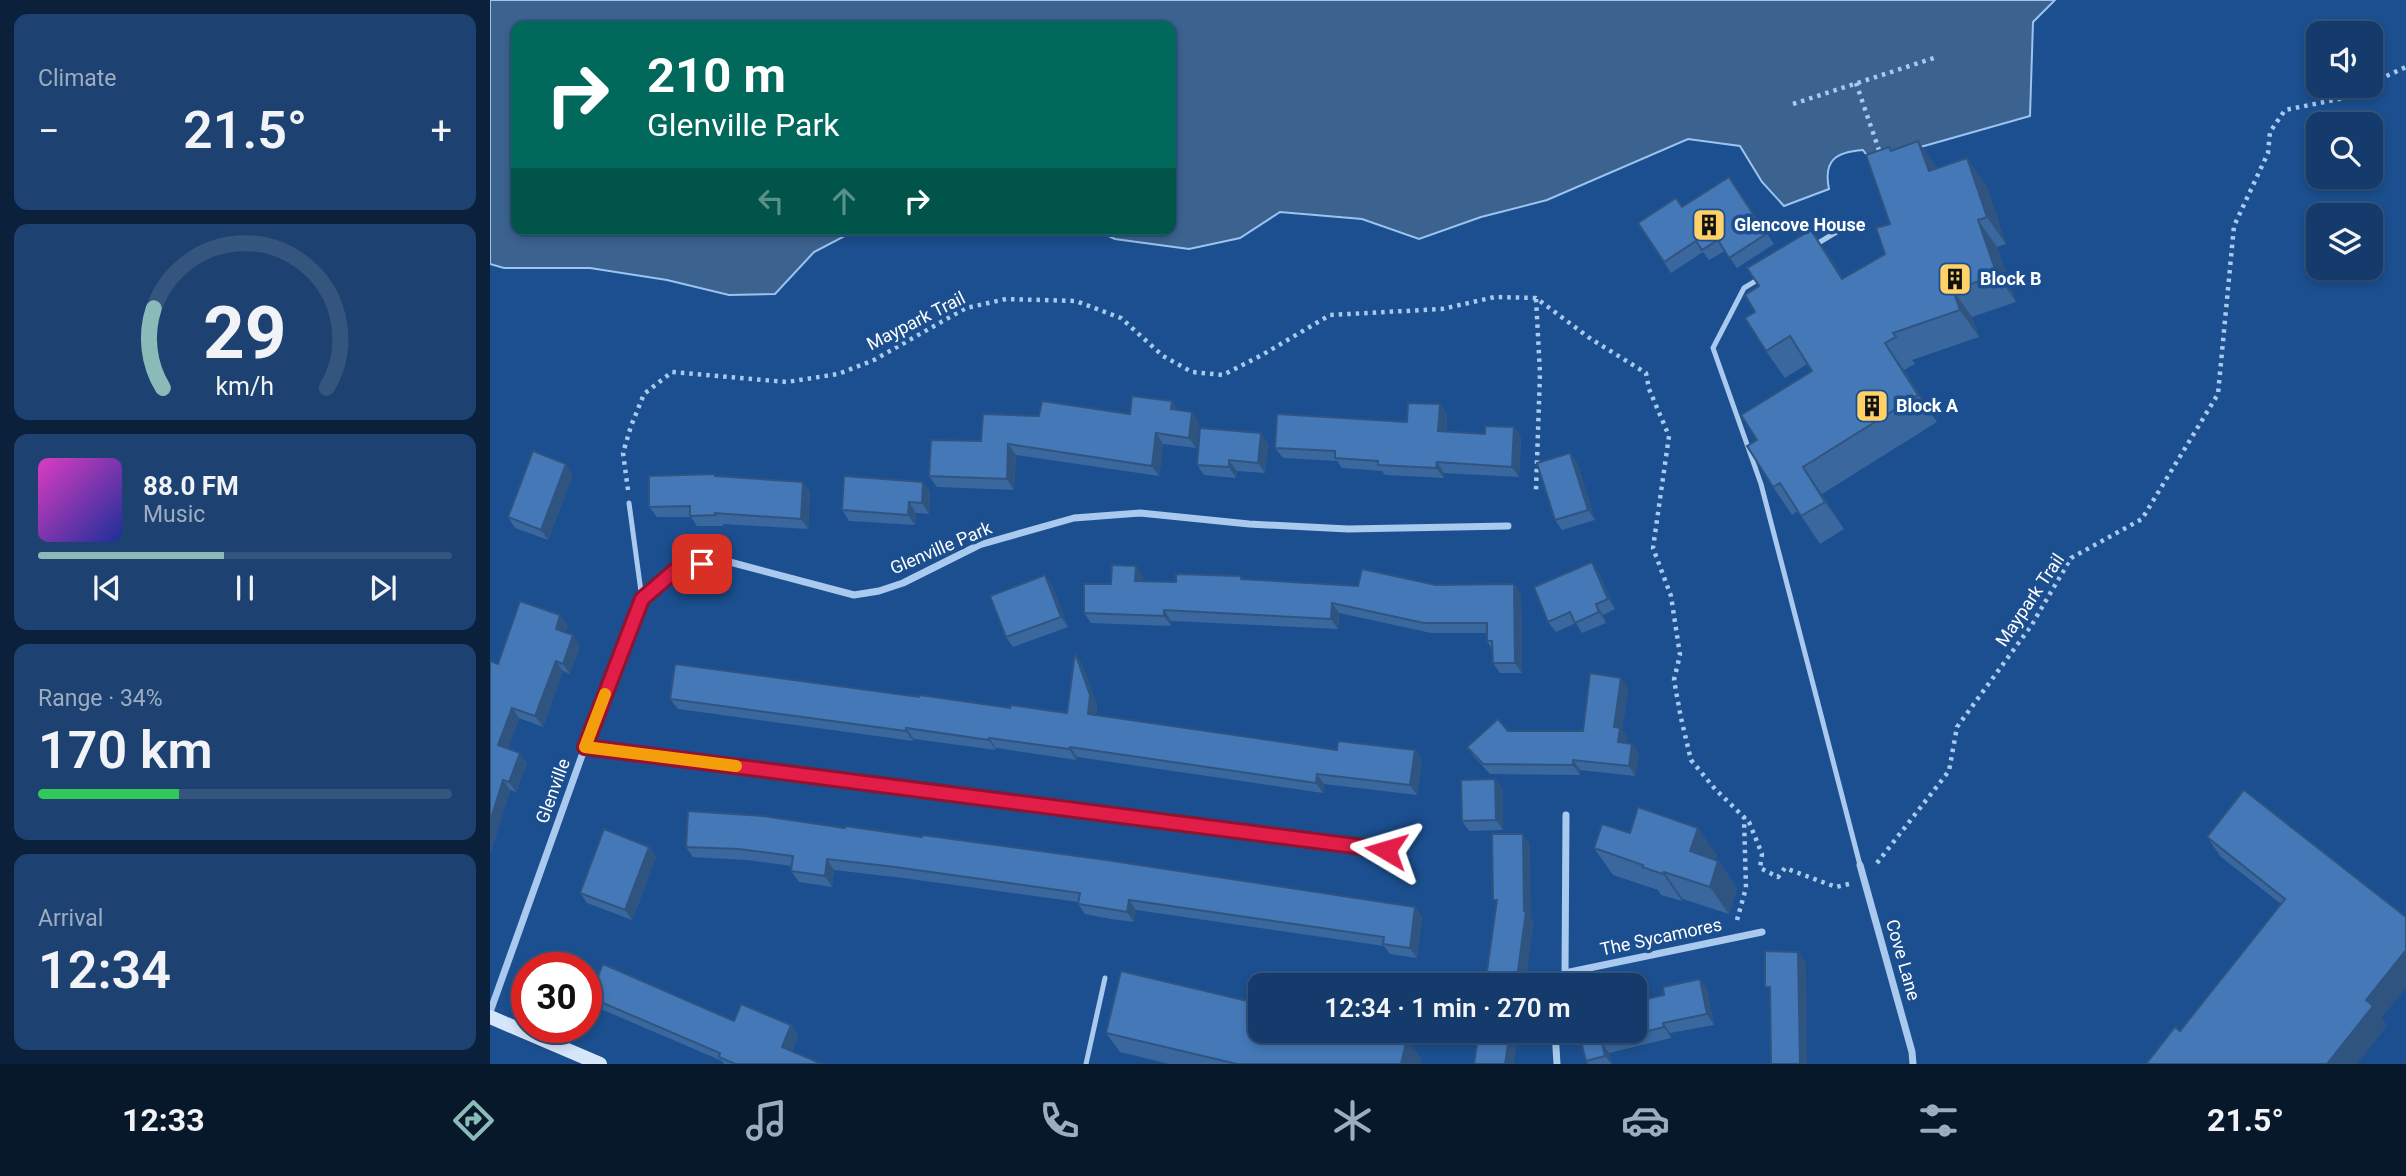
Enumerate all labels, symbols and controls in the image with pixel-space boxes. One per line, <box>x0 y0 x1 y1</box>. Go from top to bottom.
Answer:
map controls <box>2306 21 2383 280</box>
button: sound <box>2306 21 2383 98</box>
text: 210 m <box>647 47 786 104</box>
icon: right <box>532 49 623 140</box>
text: Climate <box>38 65 117 92</box>
text: 21.5° <box>183 100 307 161</box>
text: Glenville Park <box>647 106 839 144</box>
text: − <box>38 109 60 153</box>
text: + <box>430 109 452 153</box>
button: search <box>2306 112 2383 189</box>
icon: left <box>752 182 790 220</box>
icon: ahead <box>825 182 863 220</box>
icon: right <box>898 182 936 220</box>
button: layers <box>2306 203 2383 280</box>
building icon: Glencove House <box>1690 206 1728 244</box>
place label: Glencove House <box>1734 214 1866 235</box>
building icon: Block B <box>1936 260 1974 298</box>
place label: Block B <box>1980 268 2041 289</box>
street label: Maypark Trail <box>863 287 968 354</box>
text: 29 <box>203 290 287 376</box>
text: km/h <box>216 372 274 401</box>
building icon: Block A <box>1853 387 1891 425</box>
place label: Block A <box>1896 395 1959 416</box>
text: 88.0 FM <box>143 471 239 501</box>
text: Music <box>143 501 205 528</box>
street label: Glenville Park <box>887 516 996 578</box>
pin <box>672 534 732 594</box>
icon: arrive <box>683 545 721 583</box>
street label: Maypark Trail <box>1991 549 2068 650</box>
icon: previous <box>88 569 126 607</box>
icon: pause <box>226 569 264 607</box>
icon: next <box>364 569 402 607</box>
text: Range · 34% <box>38 685 163 712</box>
text: 170 km <box>38 720 213 781</box>
street label: Glenville <box>531 756 574 826</box>
position arrow <box>1349 813 1423 887</box>
text: Arrival <box>38 905 103 932</box>
street label: The Sycamores <box>1598 913 1724 960</box>
street label: Cove Lane <box>1882 917 1925 1003</box>
text: 12:34 <box>38 940 171 1001</box>
speed limit sign: 30 <box>511 952 602 1043</box>
text: 12:34 · 1 min · 270 m <box>1324 993 1571 1023</box>
icon: directions <box>449 1096 498 1145</box>
icon: music <box>742 1096 791 1145</box>
icon: phone <box>1035 1096 1084 1145</box>
icon: climate <box>1328 1096 1377 1145</box>
icon: car <box>1621 1096 1670 1145</box>
icon: filters <box>1914 1096 1963 1145</box>
text: 12:33 <box>122 1101 204 1139</box>
text: 21.5° <box>2207 1101 2284 1139</box>

